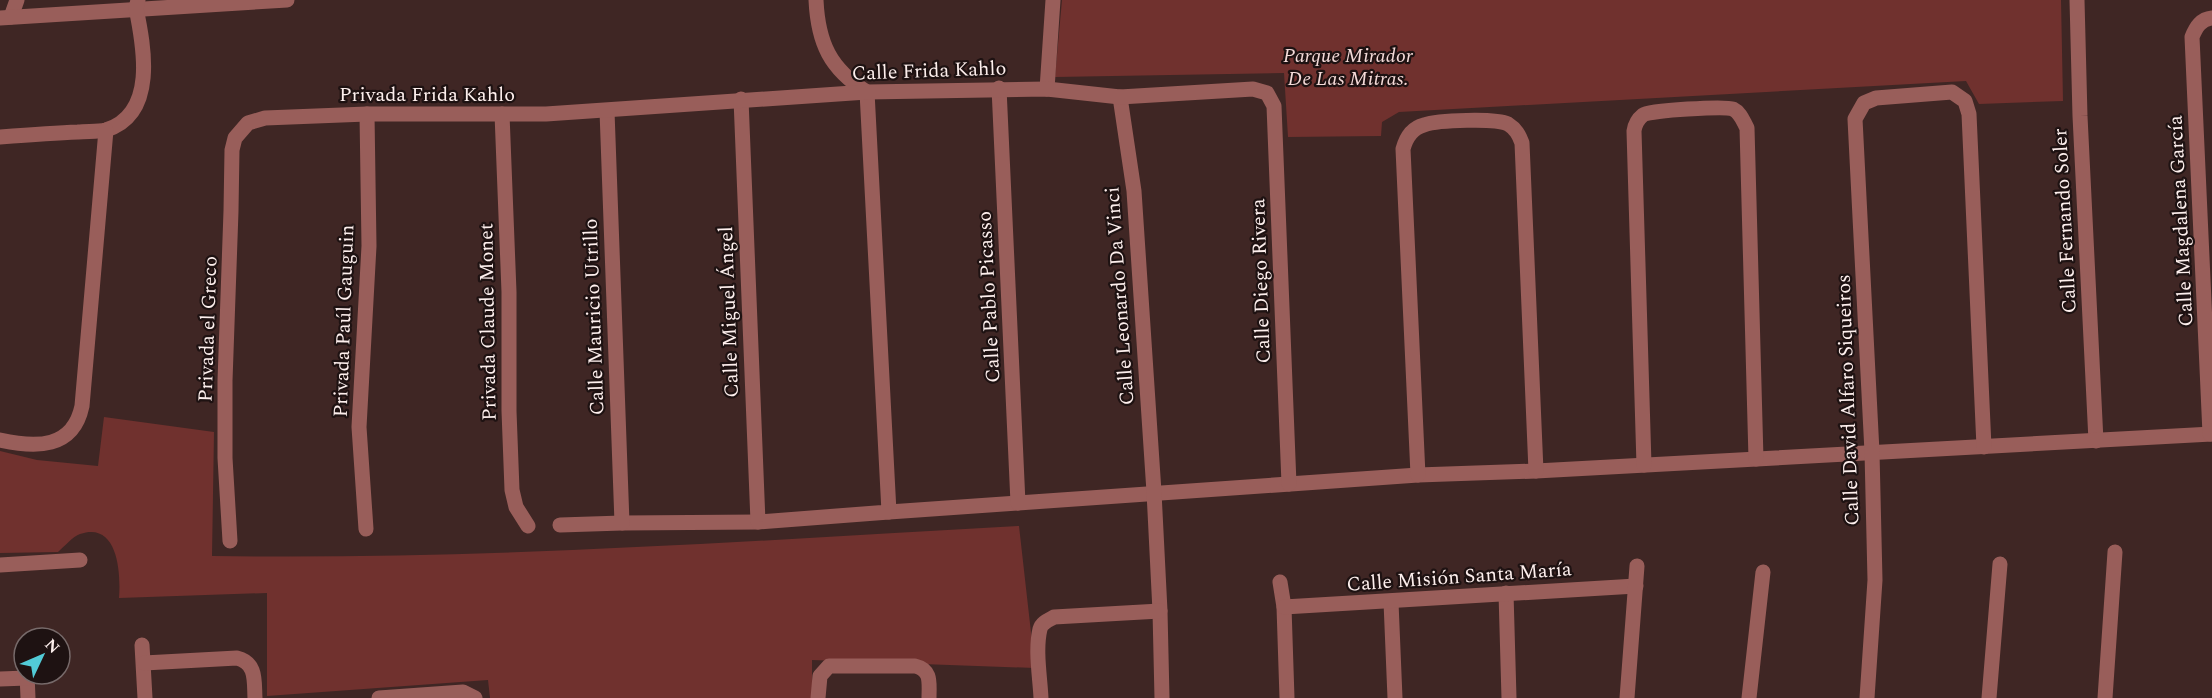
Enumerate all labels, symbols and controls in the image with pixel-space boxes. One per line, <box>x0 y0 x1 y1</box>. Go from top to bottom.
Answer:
park label: Parque Mirador De Las Mitras. <box>1283 41 1414 94</box>
street label: Calle Frida Kahlo <box>851 53 1007 89</box>
street label: Privada Frida Kahlo <box>339 80 515 110</box>
street label: Calle Magdalena García <box>2160 114 2202 327</box>
street label: Calle Fernando Soler <box>2045 128 2085 314</box>
street label: Calle Leonardo Da Vinci <box>1097 186 1143 406</box>
street label: Calle Diego Rivera <box>1243 198 1279 364</box>
street label: Calle Pablo Picasso <box>970 210 1008 384</box>
street label: Calle Mauricio Utrillo <box>576 218 612 416</box>
street label: Privada Claude Monet <box>471 223 505 421</box>
street label: Privada Paúl Gauguin <box>326 224 362 418</box>
street label: Calle Miguel Ángel <box>711 226 747 398</box>
street label: Privada el Greco <box>190 256 226 403</box>
street label: Calle David Alfaro Siqueiros <box>1829 274 1867 526</box>
street label: Calle Misión Santa María <box>1345 554 1573 600</box>
north arrow <box>12 626 72 686</box>
text: N <box>39 633 65 659</box>

